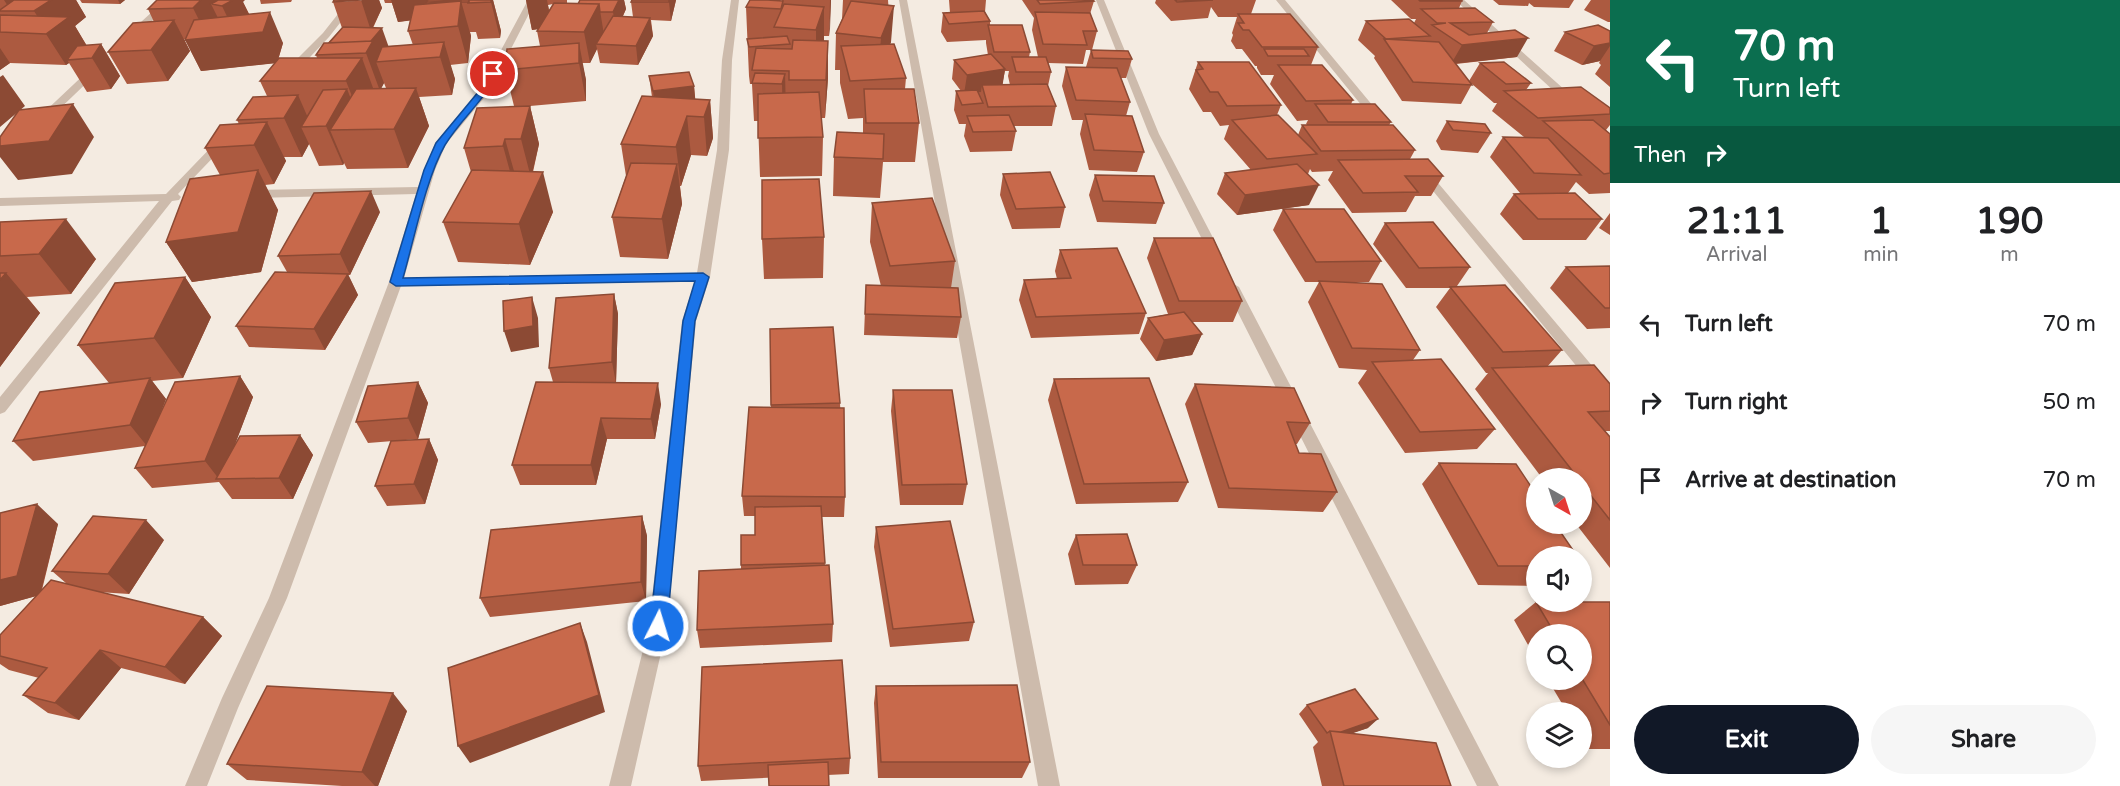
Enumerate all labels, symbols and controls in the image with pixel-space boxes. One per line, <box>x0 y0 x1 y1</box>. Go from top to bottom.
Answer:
text: 70 m <box>1733 21 1835 72</box>
icon: left <box>1634 24 1712 102</box>
pin <box>467 48 518 99</box>
icon: arrive <box>476 57 509 90</box>
text: Turn left <box>1733 72 1840 105</box>
icon: right <box>1699 138 1732 171</box>
text: Then <box>1634 142 1687 168</box>
text: 21:11 <box>1687 200 1787 243</box>
text: 1 <box>1870 200 1892 243</box>
text: 190 <box>1975 200 2043 243</box>
text: Arrival <box>1706 243 1768 267</box>
text: min <box>1863 243 1899 267</box>
text: m <box>2000 243 2019 267</box>
icon: left <box>1634 308 1667 341</box>
text: Turn left <box>1685 311 1773 337</box>
text: 70 m <box>2042 311 2096 337</box>
icon: right <box>1634 386 1667 419</box>
text: Turn right <box>1685 389 1787 415</box>
text: 50 m <box>2042 389 2096 415</box>
icon: arrive <box>1634 464 1667 497</box>
text: Arrive at destination <box>1685 467 1896 493</box>
text: 70 m <box>2042 467 2096 493</box>
north arrow <box>1526 468 1592 534</box>
map controls <box>1526 468 1592 768</box>
button: sound <box>1526 546 1592 612</box>
position arrow <box>626 594 690 658</box>
button: search <box>1526 624 1592 690</box>
button: layers <box>1526 702 1592 768</box>
button: Exit <box>1634 705 1859 774</box>
button: Share <box>1871 705 2096 774</box>

